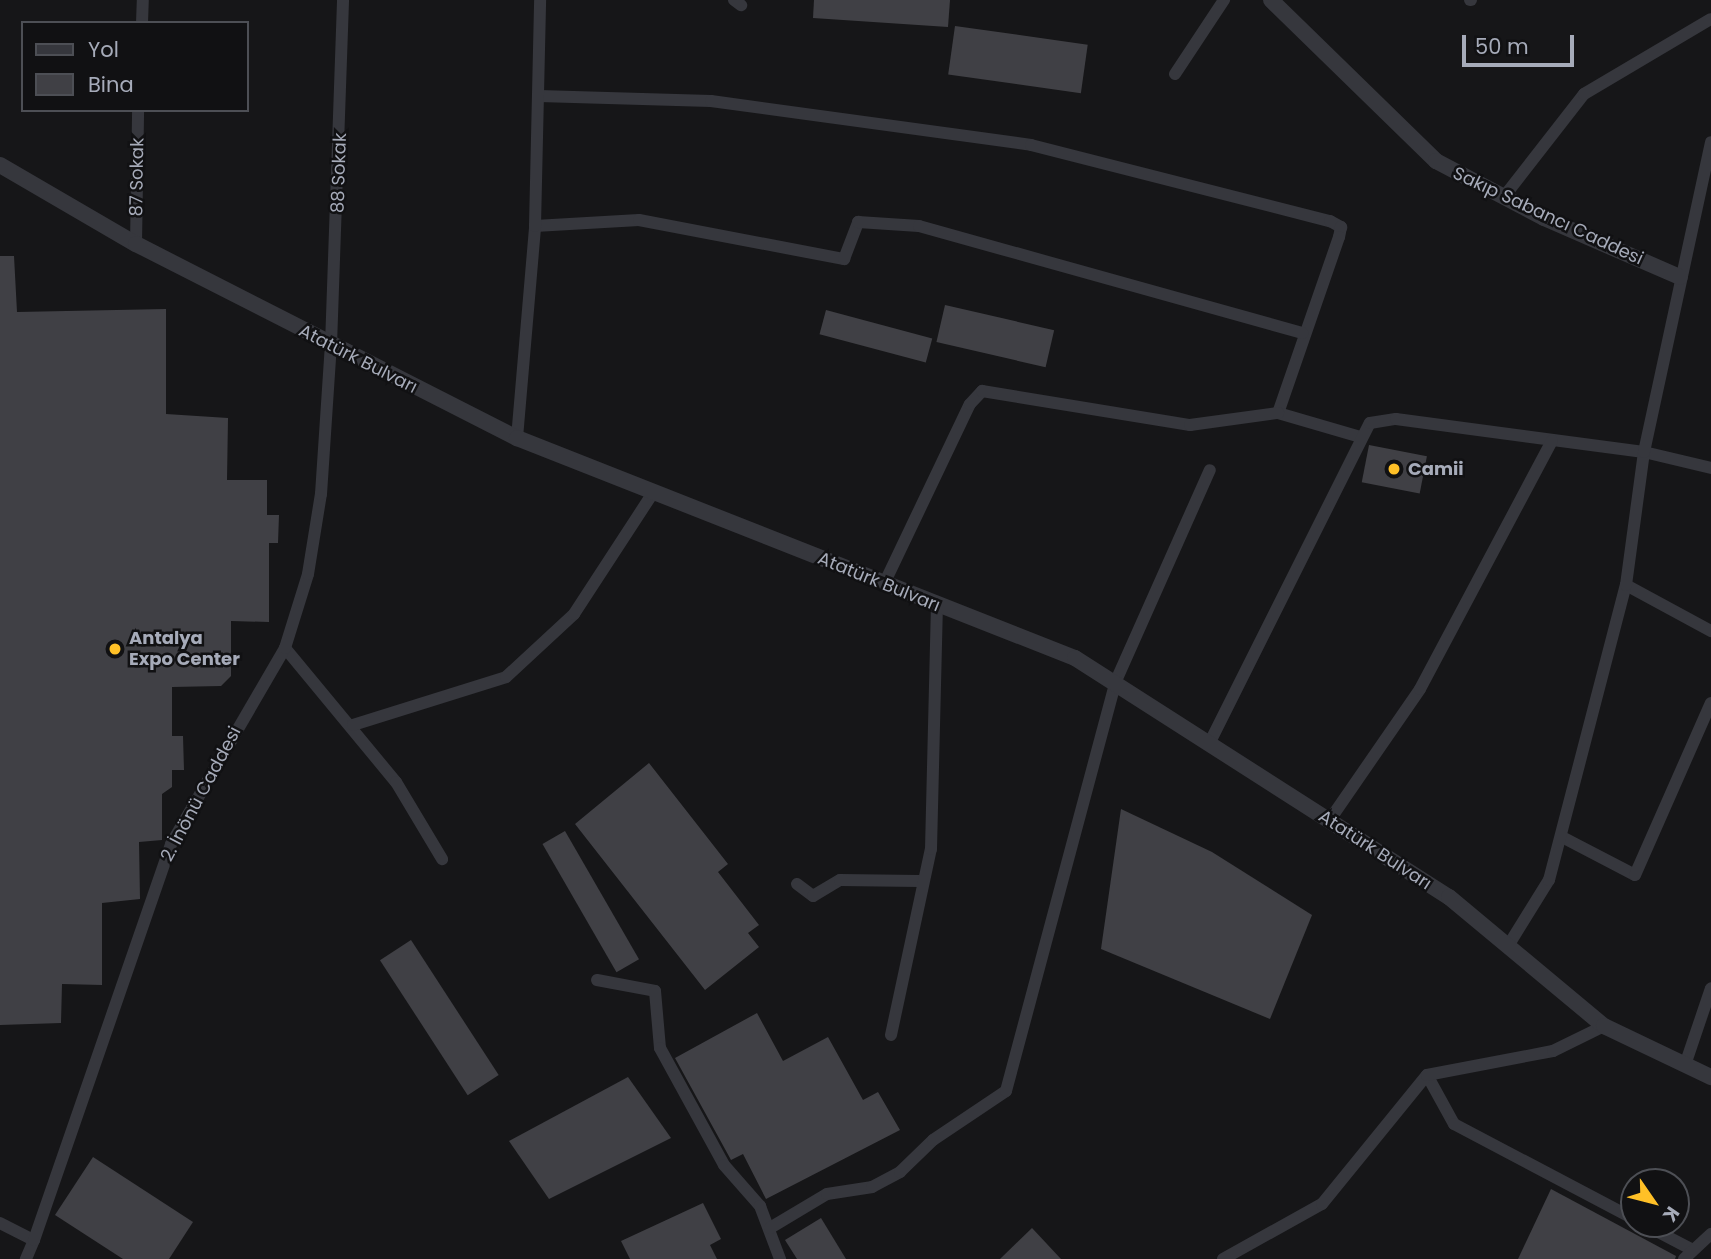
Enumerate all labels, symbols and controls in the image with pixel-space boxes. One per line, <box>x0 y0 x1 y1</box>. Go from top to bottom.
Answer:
legend <box>21 21 248 112</box>
scale bar <box>1466 21 1578 65</box>
text: 50 m <box>1475 32 1529 61</box>
text: Yol <box>88 35 119 64</box>
text: Bina <box>88 70 134 99</box>
street label: 88 Sokak <box>327 132 351 214</box>
street label: 87 Sokak <box>126 137 148 217</box>
street label: Sakıp Sabancı Caddesi <box>1449 162 1647 270</box>
street label: Atatürk Bulvarı <box>295 320 421 398</box>
place label: Camii <box>1408 458 1464 480</box>
marker: Camii <box>1386 461 1402 477</box>
street label: Atatürk Bulvarı <box>815 548 943 616</box>
place label: Antalya Expo Center <box>129 628 240 670</box>
marker: Antalya Expo Center <box>107 641 123 657</box>
street label: 2. İnönü Caddesi <box>156 723 246 865</box>
street label: Atatürk Bulvarı <box>1315 806 1435 894</box>
north arrow <box>1620 1168 1690 1238</box>
text: K <box>1656 1201 1686 1227</box>

